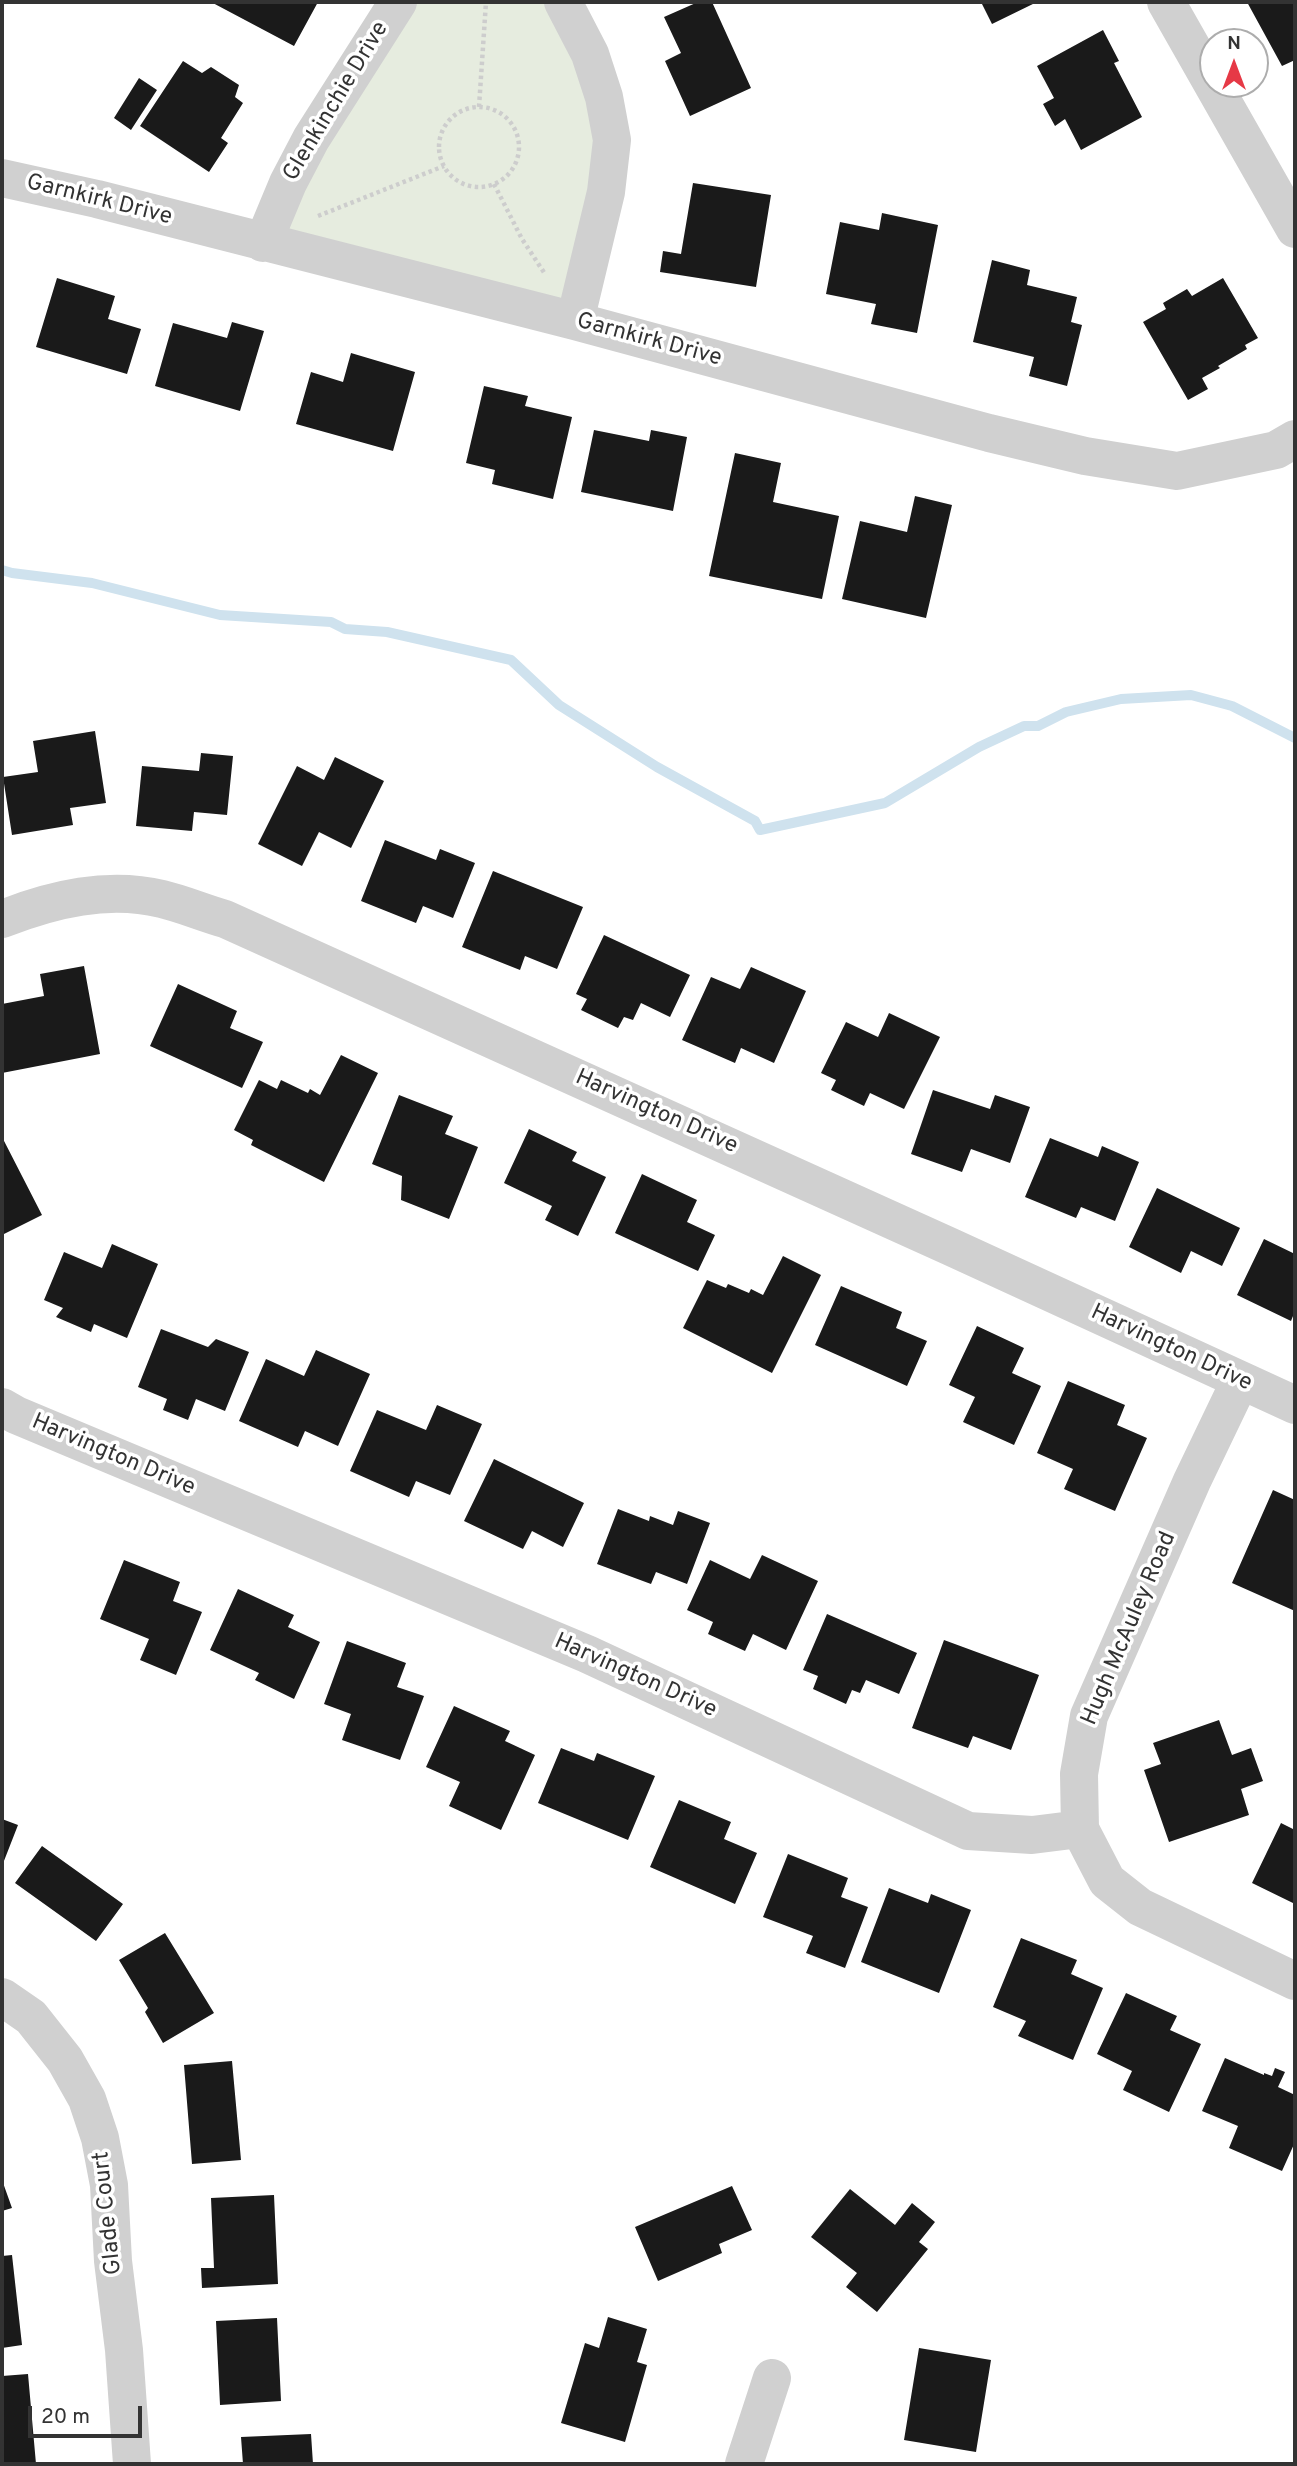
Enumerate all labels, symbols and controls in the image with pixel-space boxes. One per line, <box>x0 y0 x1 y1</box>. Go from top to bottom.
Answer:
street label: Glenkinchie Drive <box>278 17 396 187</box>
north arrow <box>1199 28 1269 98</box>
text: N <box>1227 32 1241 56</box>
street label: Garnkirk Drive <box>23 170 175 232</box>
street label: Garnkirk Drive <box>573 308 725 374</box>
street label: Harvington Drive <box>571 1065 741 1161</box>
street label: Harvington Drive <box>1086 1300 1256 1398</box>
street label: Harvington Drive <box>27 1409 199 1503</box>
street label: Hugh McAuley Road <box>1077 1528 1183 1730</box>
street label: Harvington Drive <box>550 1629 720 1725</box>
street label: Glade Court <box>89 2150 129 2276</box>
scale bar <box>32 2392 145 2436</box>
text: 20 m <box>41 2404 90 2431</box>

